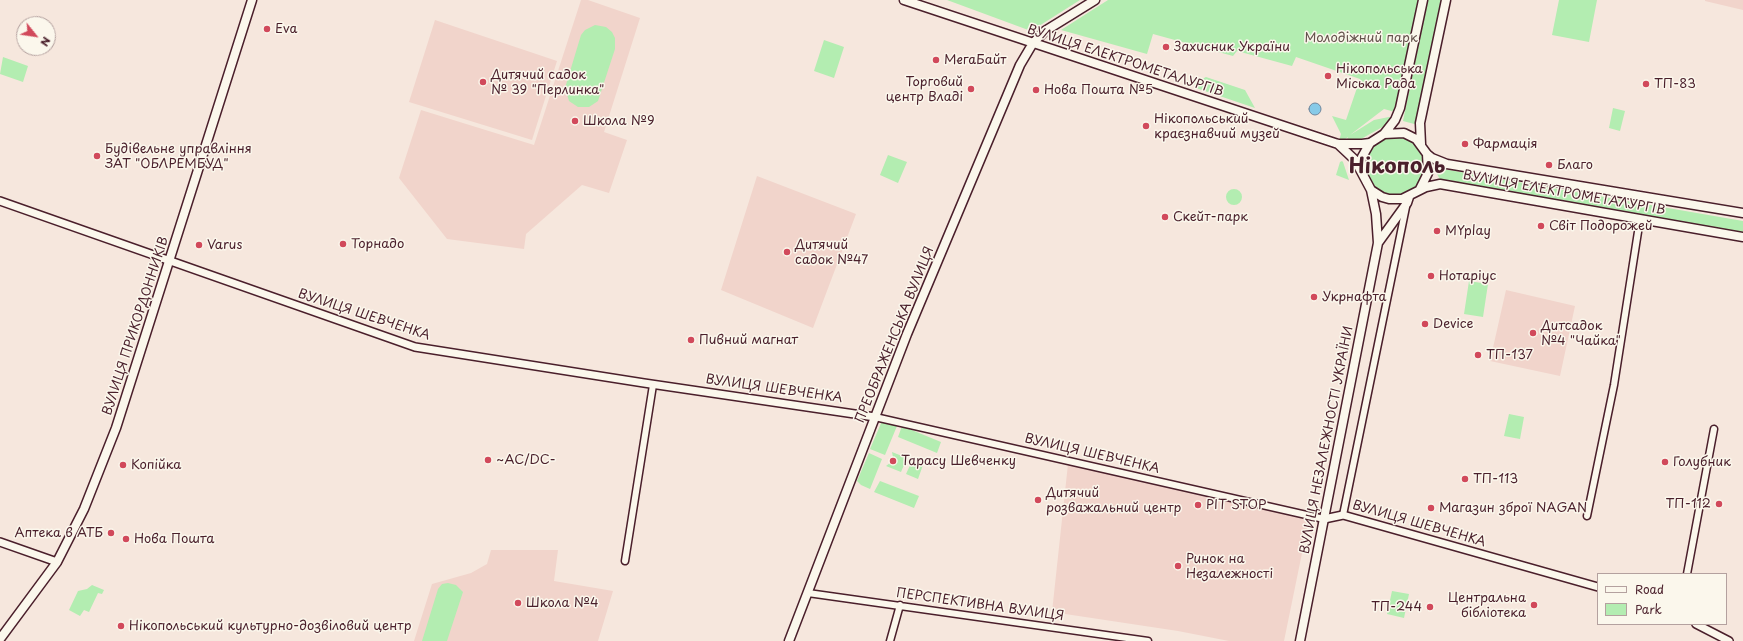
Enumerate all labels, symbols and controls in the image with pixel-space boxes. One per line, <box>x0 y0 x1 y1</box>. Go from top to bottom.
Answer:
north arrow <box>16 16 56 56</box>
place label: Eva <box>275 21 297 37</box>
street label: ВУЛИЦЯ ЕЛЕКТРОМЕТАЛУРГІВ <box>1025 22 1225 100</box>
marker: Eva <box>262 24 272 34</box>
park label: Молодіжний парк <box>1304 30 1418 46</box>
text: N <box>36 34 56 50</box>
place label: Захисник України <box>1174 39 1290 55</box>
marker: Захисник України <box>1161 42 1171 52</box>
place label: МегаБайт <box>944 52 1007 68</box>
marker: МегаБайт <box>931 55 941 65</box>
place label: Нiкопольська Міська Рада <box>1336 61 1423 92</box>
place label: Дитячий садок № 39 "Перлинка" <box>491 67 604 98</box>
marker: Нiкопольська Міська Рада <box>1323 71 1333 81</box>
place label: Торговий центр Владі <box>886 74 963 105</box>
place label: ТП-83 <box>1654 76 1696 92</box>
marker: Дитячий садок № 39 "Перлинка" <box>478 77 488 87</box>
marker: ТП-83 <box>1641 79 1651 89</box>
place label: Нова Пошта №5 <box>1044 82 1153 98</box>
marker: Торговий центр Владі <box>966 84 976 94</box>
marker: Нова Пошта №5 <box>1031 85 1041 95</box>
place label: Нiкопольський краєзнавчий музей <box>1154 111 1280 142</box>
place label: Школа №9 <box>583 113 654 129</box>
marker: Школа №9 <box>570 116 580 126</box>
marker: Нiкопольський краєзнавчий музей <box>1141 121 1151 131</box>
place label: Фармація <box>1473 136 1538 152</box>
marker: Фармація <box>1460 139 1470 149</box>
place label: Будівельне управління ЗАТ "ОБЛРЕМБУД" <box>105 141 252 172</box>
marker: Будівельне управління ЗАТ "ОБЛРЕМБУД" <box>92 151 102 161</box>
district label: Нікополь <box>1349 154 1445 180</box>
place label: Благо <box>1557 157 1593 173</box>
marker: Благо <box>1544 160 1554 170</box>
street label: ВУЛИЦЯ ЕЛЕКТРОМЕТАЛУРГІВ <box>1462 168 1666 218</box>
place label: Скейт-парк <box>1173 209 1248 225</box>
marker: Скейт-парк <box>1160 212 1170 222</box>
place label: Світ Подорожей <box>1549 218 1653 234</box>
marker: Світ Подорожей <box>1536 221 1546 231</box>
place label: MYplay <box>1445 223 1491 239</box>
marker: MYplay <box>1432 226 1442 236</box>
street label: ВУЛИЦЯ ПРИКОРДОННИКІВ <box>100 235 172 417</box>
place label: Торнадо <box>351 236 404 252</box>
place label: Varus <box>207 237 242 253</box>
place label: Дитячий садок №47 <box>795 237 868 268</box>
marker: Торнадо <box>338 239 348 249</box>
marker: Varus <box>194 240 204 250</box>
street label: ПРЕОБРАЖЕНСЬКА ВУЛИЦЯ <box>852 245 938 425</box>
marker: Дитячий садок №47 <box>782 247 792 257</box>
place label: Нотаріус <box>1439 268 1496 284</box>
marker: Нотаріус <box>1426 271 1436 281</box>
street label: ВУЛИЦЯ ШЕВЧЕНКА <box>296 286 432 344</box>
place label: Укрнафта <box>1322 289 1386 305</box>
marker: Укрнафта <box>1309 292 1319 302</box>
place label: Device <box>1433 316 1474 332</box>
place label: Дитсадок №4 "Чайка" <box>1541 318 1621 349</box>
marker: Device <box>1420 319 1430 329</box>
street label: ВУЛИЦЯ НЕЗАЛЕЖНОСТІ УКРАЇНИ <box>1297 325 1357 555</box>
marker: Дитсадок №4 "Чайка" <box>1528 328 1538 338</box>
place label: Пивний магнат <box>699 332 798 348</box>
marker: Пивний магнат <box>686 335 696 345</box>
place label: ТП-137 <box>1486 347 1533 363</box>
marker: ТП-137 <box>1473 350 1483 360</box>
street label: ВУЛИЦЯ ШЕВЧЕНКА <box>705 372 843 406</box>
street label: ВУЛИЦЯ ШЕВЧЕНКА <box>1023 431 1161 477</box>
place label: ~AC/DC- <box>496 452 556 468</box>
place label: Тарасу Шевченку <box>901 453 1016 469</box>
place label: Голубник <box>1673 454 1731 470</box>
marker: ~AC/DC- <box>483 455 493 465</box>
marker: Тарасу Шевченку <box>888 456 898 466</box>
place label: Копійка <box>131 457 181 473</box>
marker: Голубник <box>1660 457 1670 467</box>
marker: Копійка <box>118 460 128 470</box>
place label: ТП-113 <box>1473 471 1518 487</box>
marker: ТП-113 <box>1460 474 1470 484</box>
place label: Дитячий розважальний центр <box>1046 485 1181 516</box>
marker: Дитячий розважальний центр <box>1033 495 1043 505</box>
place label: ТП-112 <box>1666 496 1711 512</box>
place label: PIT STOP <box>1206 497 1266 513</box>
street label: ВУЛИЦЯ ШЕВЧЕНКА <box>1351 497 1487 551</box>
marker: ТП-112 <box>1714 499 1724 509</box>
marker: PIT STOP <box>1193 500 1203 510</box>
place label: Магазин зброї NAGAN <box>1439 500 1587 516</box>
marker: Магазин зброї NAGAN <box>1426 503 1436 513</box>
place label: Аптека в АТБ <box>14 525 103 541</box>
marker: Аптека в АТБ <box>106 528 116 538</box>
place label: Нова Пошта <box>134 531 214 547</box>
marker: Нова Пошта <box>121 534 131 544</box>
place label: Ринок на Незалежності <box>1186 551 1273 582</box>
marker: Ринок на Незалежності <box>1173 561 1183 571</box>
legend <box>1597 573 1727 625</box>
text: Road <box>1635 580 1664 598</box>
street label: ПЕРСПЕКТИВНА ВУЛИЦЯ <box>895 585 1065 625</box>
place label: Центральна бібліотека <box>1448 590 1526 621</box>
place label: Школа №4 <box>526 595 598 611</box>
marker: Школа №4 <box>513 598 523 608</box>
place label: ТП-244 <box>1371 599 1422 615</box>
marker: Центральна бібліотека <box>1529 600 1539 610</box>
text: Park <box>1635 600 1662 618</box>
marker: ТП-244 <box>1425 602 1435 612</box>
place label: Нікопольський культурно-дозвіловий центр <box>129 618 412 634</box>
marker: Нікопольський культурно-дозвіловий центр <box>116 621 126 631</box>

